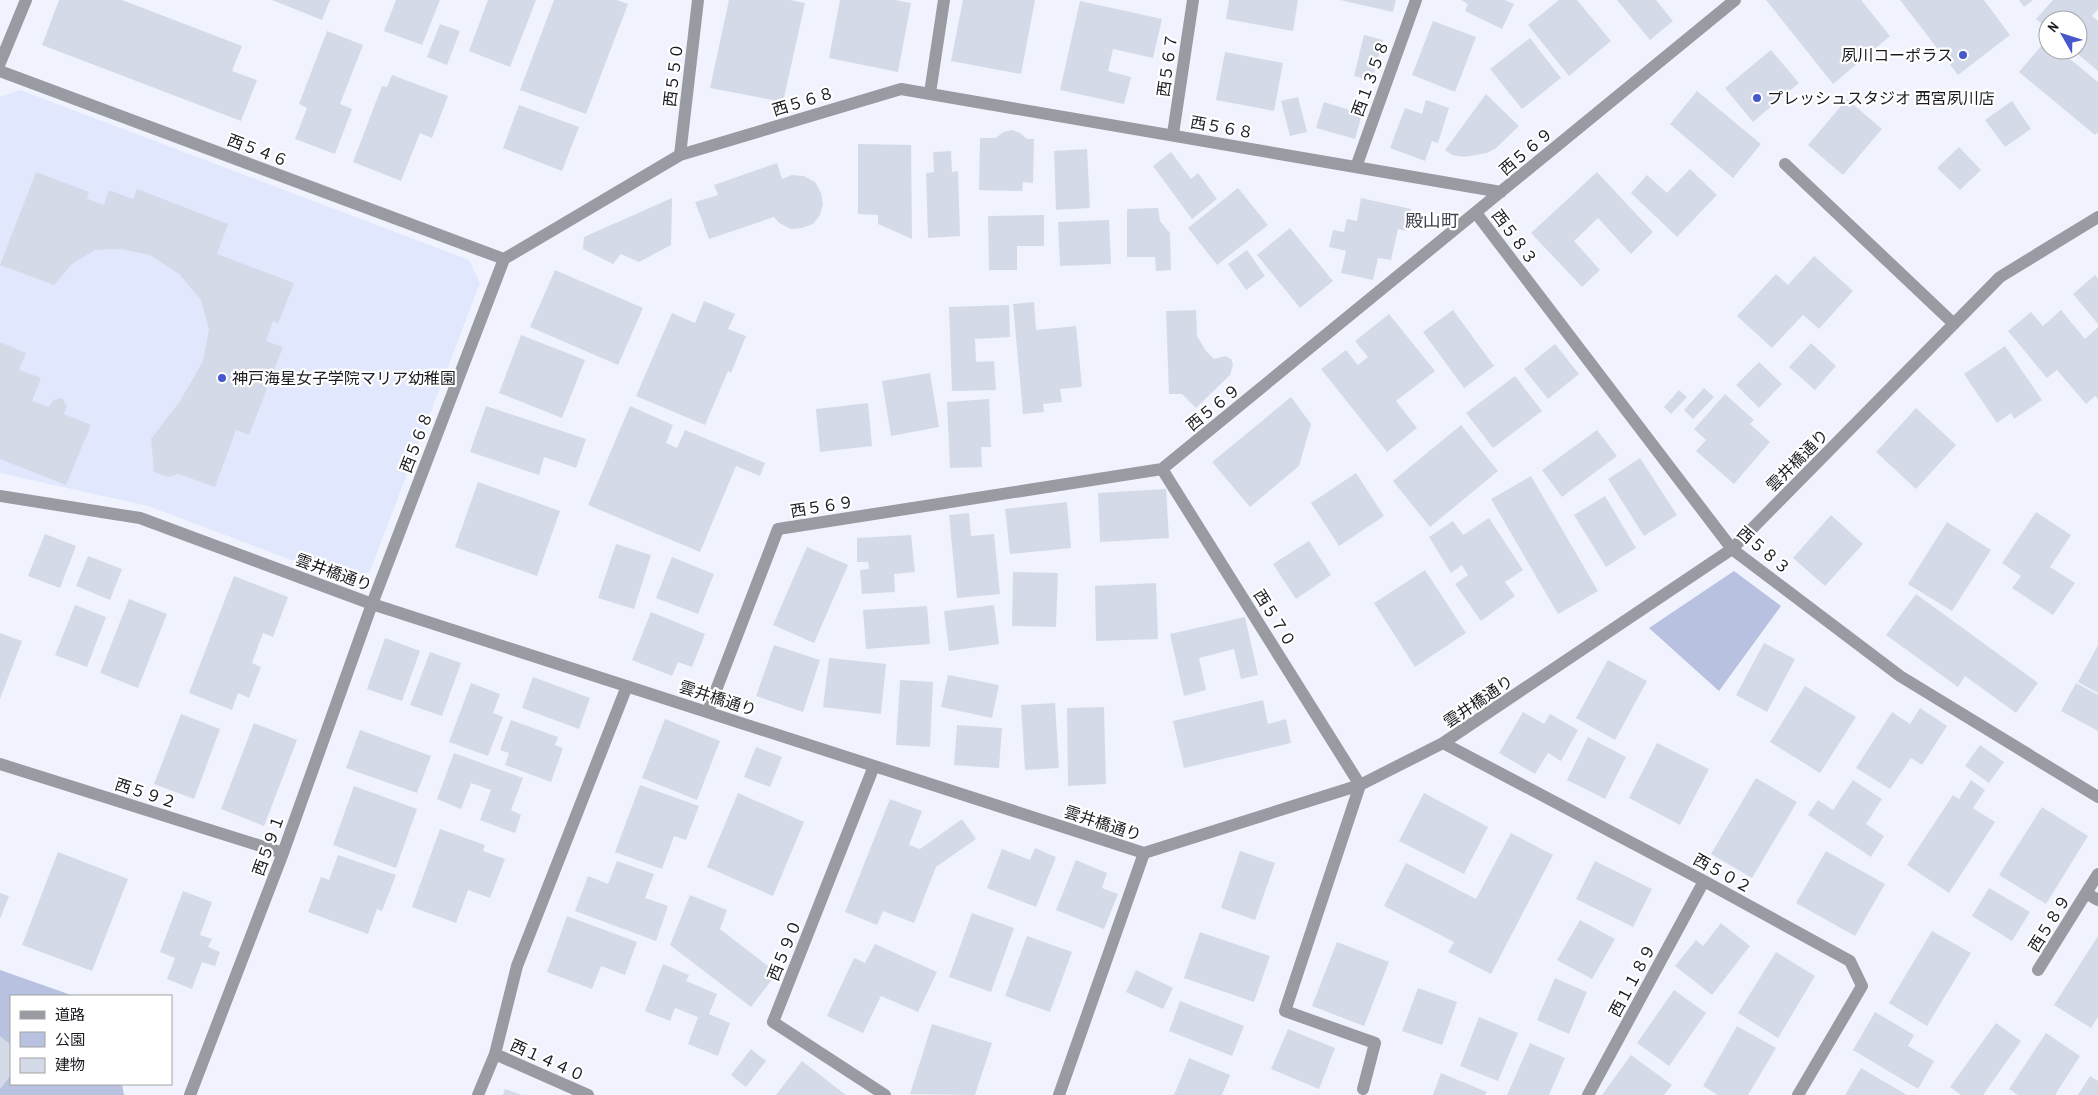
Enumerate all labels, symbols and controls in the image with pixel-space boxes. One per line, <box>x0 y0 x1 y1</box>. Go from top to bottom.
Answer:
north arrow <box>2038 10 2088 60</box>
text: N <box>2043 18 2063 36</box>
street label: 西５６７ <box>1152 32 1182 98</box>
street label: 西１３５８ <box>1346 37 1394 119</box>
street label: 西５５０ <box>658 42 688 108</box>
place label: 夙川コーポラス <box>1841 44 1953 66</box>
marker: 夙川コーポラス <box>1957 49 1969 61</box>
street label: 西５６８ <box>769 81 837 121</box>
place label: プレッシュスタジオ 西宮夙川店 <box>1767 87 1995 109</box>
marker: プレッシュスタジオ 西宮夙川店 <box>1751 92 1763 104</box>
street label: 西５６８ <box>1189 111 1255 143</box>
street label: 西５６９ <box>1494 122 1558 180</box>
street label: 西５４６ <box>224 128 292 172</box>
street label: 西５８３ <box>1487 205 1543 269</box>
district label: 殿山町 <box>1405 208 1459 233</box>
place label: 神戸海星女子学院マリア幼稚園 <box>232 367 456 389</box>
marker: 神戸海星女子学院マリア幼稚園 <box>216 372 228 384</box>
street label: 西５６９ <box>1181 378 1245 436</box>
street label: 西５６８ <box>394 408 438 476</box>
street label: 雲井橋通り <box>1761 424 1833 496</box>
street label: 西５６９ <box>789 490 855 522</box>
street label: 西５８３ <box>1732 521 1796 579</box>
street label: 雲井橋通り <box>293 548 375 596</box>
street label: 西５７０ <box>1249 585 1301 651</box>
street label: 雲井橋通り <box>1439 670 1517 732</box>
street label: 雲井橋通り <box>677 675 759 721</box>
street label: 西５９２ <box>112 773 180 813</box>
street label: 雲井橋通り <box>1062 800 1144 846</box>
street label: 西５９１ <box>247 811 289 879</box>
street label: 西５０２ <box>1690 848 1756 898</box>
street label: 西５８９ <box>2023 890 2075 956</box>
street label: 西５９０ <box>762 916 806 984</box>
street label: 西１１８９ <box>1604 940 1660 1020</box>
legend <box>10 995 172 1085</box>
text: 道路 <box>55 1004 85 1025</box>
text: 公園 <box>55 1029 85 1050</box>
street label: 西１４４０ <box>507 1034 589 1086</box>
text: 建物 <box>55 1054 85 1075</box>

